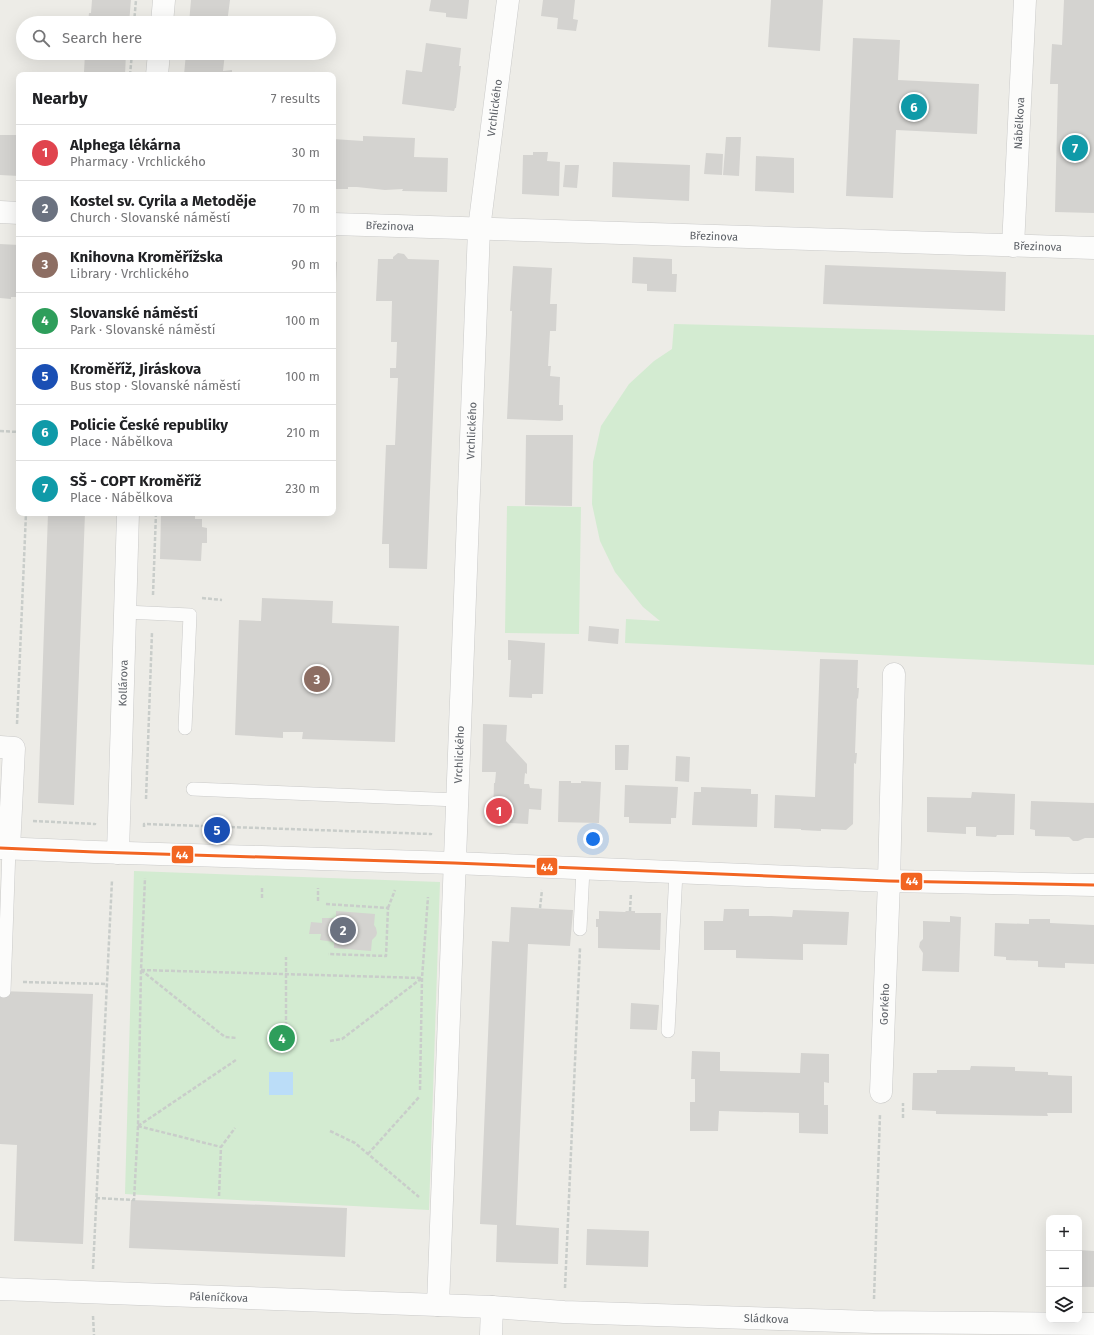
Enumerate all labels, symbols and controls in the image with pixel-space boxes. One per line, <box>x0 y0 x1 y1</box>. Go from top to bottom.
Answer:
search box <box>16 16 336 60</box>
icon: search <box>30 27 52 49</box>
text: Search here <box>62 29 142 47</box>
street label: Vrchlického <box>485 78 505 137</box>
text: Nearby <box>32 88 87 109</box>
text: 7 results <box>271 91 320 106</box>
pin: 6 <box>901 92 927 122</box>
street label: Nábělkova <box>1012 97 1027 150</box>
pin: 7 <box>1062 133 1088 163</box>
text: Alphega lékárna <box>70 136 181 154</box>
text: 1 <box>42 145 48 160</box>
text: 30 m <box>292 145 320 160</box>
text: Pharmacy · Vrchlického <box>70 154 206 169</box>
text: Kostel sv. Cyrila a Metoděje <box>70 192 256 210</box>
text: 2 <box>42 201 48 216</box>
text: 70 m <box>293 201 320 216</box>
text: Church · Slovanské náměstí <box>70 210 231 225</box>
street label: Březinova <box>365 219 414 234</box>
street label: Březinova <box>689 229 738 244</box>
street label: Březinova <box>1013 239 1062 254</box>
text: Knihovna Kroměřížska <box>70 248 223 266</box>
text: 3 <box>42 257 48 272</box>
text: 90 m <box>291 257 320 272</box>
text: Library · Vrchlického <box>70 266 189 281</box>
text: Slovanské náměstí <box>70 304 198 322</box>
text: 4 <box>41 313 49 328</box>
text: 100 m <box>285 313 320 328</box>
text: Park · Slovanské náměstí <box>70 322 215 337</box>
text: Kroměříž, Jiráskova <box>70 360 201 378</box>
text: 5 <box>42 369 48 384</box>
text: 100 m <box>285 369 320 384</box>
text: Bus stop · Slovanské náměstí <box>70 378 241 393</box>
street label: Vrchlického <box>464 402 479 460</box>
text: Policie České republiky <box>70 416 228 434</box>
text: 6 <box>41 425 49 440</box>
text: 210 m <box>286 425 320 440</box>
text: Place · Nábělkova <box>70 434 173 449</box>
text: SŠ - COPT Kroměříž <box>70 472 201 490</box>
text: 7 <box>42 481 48 496</box>
text: 230 m <box>285 481 320 496</box>
text: Place · Nábělkova <box>70 490 173 505</box>
street label: Kollárova <box>116 660 131 707</box>
pin: 3 <box>304 664 330 694</box>
street label: Vrchlického <box>452 725 467 783</box>
pin: 1 <box>486 796 512 826</box>
pin: 5 <box>204 815 230 845</box>
your location <box>583 829 603 849</box>
line badge: 44 <box>171 845 194 864</box>
text: 44 <box>176 849 188 862</box>
line badge: 44 <box>536 857 558 876</box>
text: 44 <box>541 861 553 874</box>
line badge: 44 <box>900 872 923 891</box>
text: 44 <box>906 875 918 888</box>
pin: 2 <box>330 915 356 945</box>
street label: Gorkého <box>878 983 892 1025</box>
pin: 4 <box>269 1023 295 1053</box>
map controls <box>1046 1215 1082 1323</box>
button: + <box>1046 1215 1082 1251</box>
button: − <box>1046 1251 1082 1287</box>
button: layers <box>1046 1287 1082 1323</box>
street label: Páleníčkova <box>189 1290 248 1305</box>
street label: Sládkova <box>744 1312 789 1326</box>

